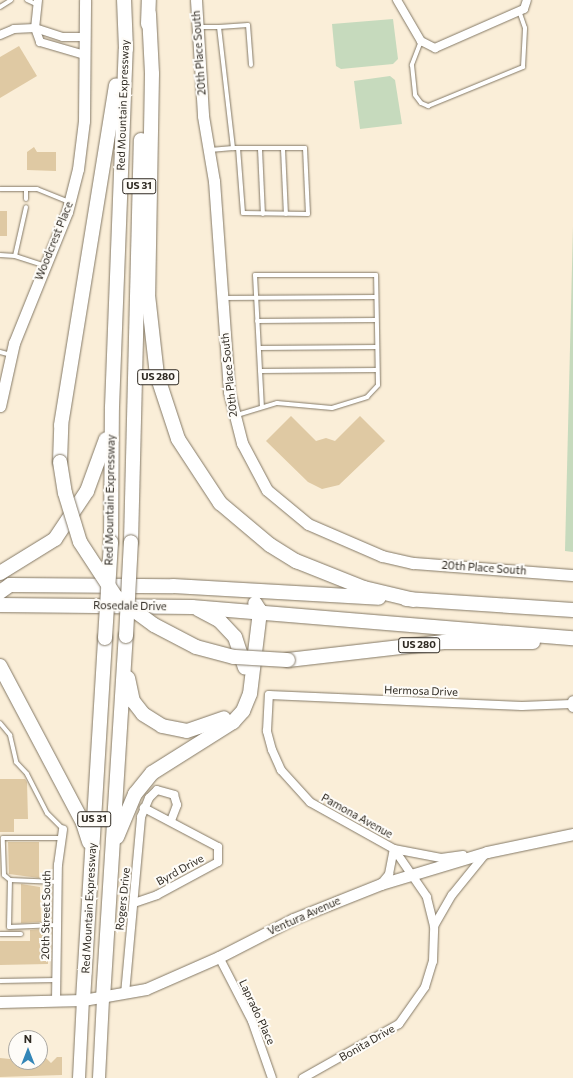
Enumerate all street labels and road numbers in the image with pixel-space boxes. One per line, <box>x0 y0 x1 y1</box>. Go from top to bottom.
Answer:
street label: 20th Place South <box>189 10 209 96</box>
street label: Red Mountain Expressway <box>114 39 132 171</box>
road number: US 31 <box>122 178 156 194</box>
street label: Woodcrest Place <box>32 200 76 282</box>
street label: 20th Place South <box>218 332 240 418</box>
road number: US 280 <box>137 369 179 385</box>
street label: Red Mountain Expressway <box>102 434 118 566</box>
street label: 20th Place South <box>441 558 527 578</box>
street label: Rosedale Drive <box>93 599 167 613</box>
road number: US 280 <box>398 637 440 653</box>
street label: Hermosa Drive <box>384 683 458 699</box>
street label: Pamona Avenue <box>319 791 395 841</box>
road number: US 31 <box>77 811 111 827</box>
street label: Red Mountain Expressway <box>79 842 99 974</box>
street label: Byrd Drive <box>154 852 206 888</box>
street label: Rogers Drive <box>113 867 133 931</box>
street label: 20th Street South <box>39 870 53 960</box>
street label: Ventura Avenue <box>266 894 342 938</box>
street label: Laprado Place <box>236 977 278 1047</box>
street label: Bonita Drive <box>337 1022 397 1064</box>

